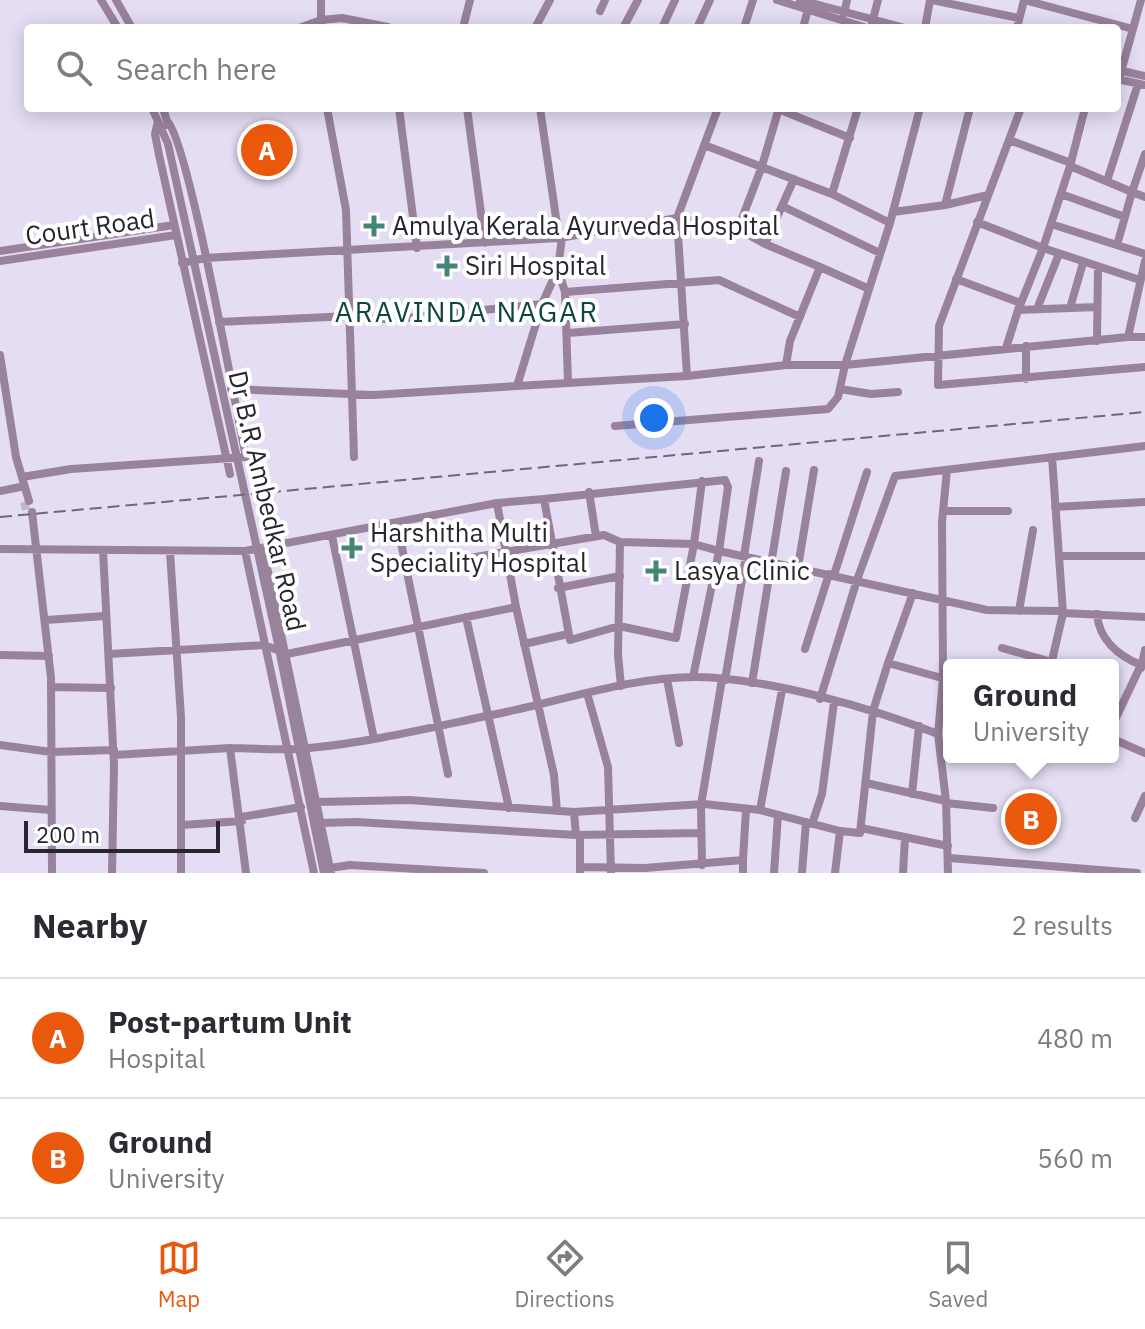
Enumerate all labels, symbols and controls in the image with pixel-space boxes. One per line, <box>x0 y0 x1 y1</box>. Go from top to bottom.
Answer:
search box <box>24 24 1121 112</box>
icon: search <box>52 46 96 90</box>
text: Search here <box>116 49 277 88</box>
pin: A <box>241 120 293 180</box>
street label: Court Road <box>23 200 157 252</box>
place label: Amulya Kerala Ayurveda Hospital <box>392 208 779 242</box>
marker: Amulya Kerala Ayurveda Hospital <box>363 215 385 237</box>
place label: Siri Hospital <box>465 248 606 282</box>
marker: Siri Hospital <box>436 255 458 277</box>
district label: ARAVINDA NAGAR <box>335 293 599 330</box>
street label: Dr B.R Ambedkar Road <box>221 367 314 634</box>
your location <box>634 398 674 438</box>
place label: Harshitha Multi Speciality Hospital <box>370 515 587 579</box>
marker: Harshitha Multi Speciality Hospital <box>341 537 363 559</box>
place label: Lasya Clinic <box>674 553 810 587</box>
marker: Lasya Clinic <box>645 560 667 582</box>
popup <box>943 659 1119 763</box>
text: Ground <box>973 675 1077 714</box>
text: University <box>973 714 1089 748</box>
pin: B <box>1005 789 1057 849</box>
scale bar <box>24 817 220 853</box>
text: 200 m <box>36 820 100 849</box>
text: Nearby <box>32 903 147 947</box>
text: 2 results <box>1011 908 1113 942</box>
text: Post-partum Unit <box>108 1002 352 1041</box>
text: A <box>49 1021 67 1055</box>
text: 480 m <box>1037 1021 1113 1055</box>
text: Hospital <box>108 1041 205 1075</box>
text: Ground <box>108 1122 212 1161</box>
text: B <box>49 1141 67 1175</box>
text: 560 m <box>1037 1141 1113 1175</box>
text: University <box>108 1161 225 1195</box>
tab: Map <box>157 1236 201 1313</box>
tab: Directions <box>515 1236 615 1313</box>
tab: Saved <box>928 1236 988 1313</box>

